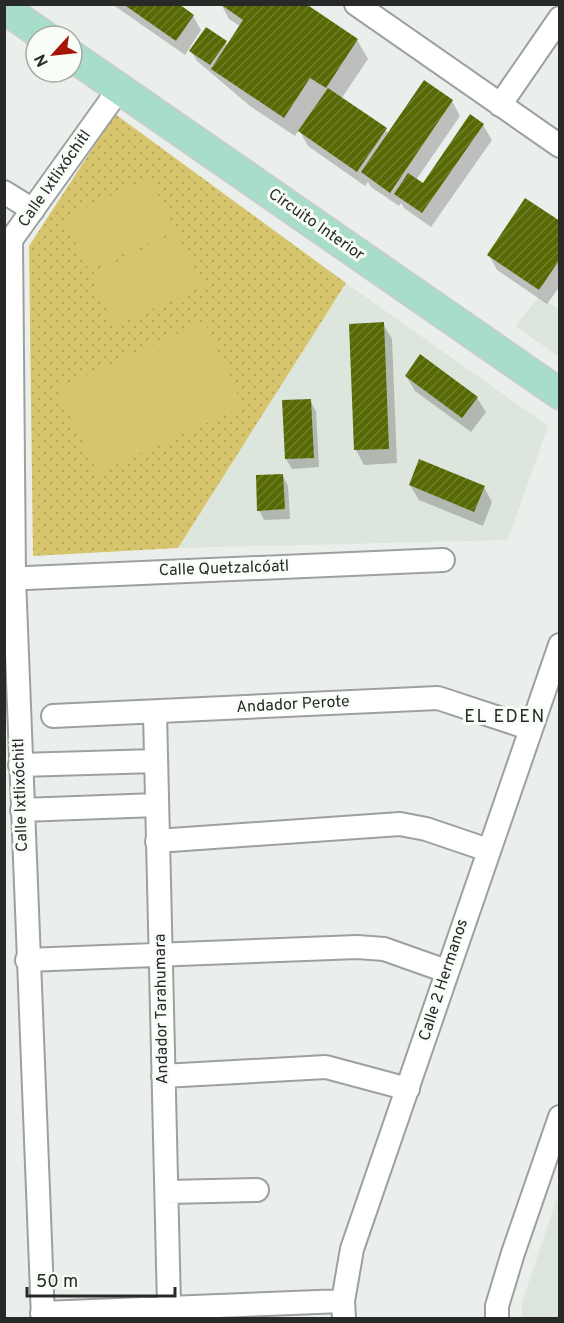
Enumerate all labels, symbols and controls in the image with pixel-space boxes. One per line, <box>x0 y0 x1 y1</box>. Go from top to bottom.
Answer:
north arrow <box>24 24 84 84</box>
text: N <box>31 50 54 70</box>
street label: Calle Ixtlixóchitl <box>14 127 96 231</box>
street label: Circuito Interior <box>264 184 368 266</box>
street label: Calle Quetzalcóatl <box>159 557 289 581</box>
street label: Andador Perote <box>236 692 350 718</box>
district label: EL EDEN <box>464 706 546 729</box>
street label: Calle Ixtlixóchitl <box>9 738 33 852</box>
street label: Calle 2 Hermanos <box>415 917 473 1043</box>
street label: Andador Tarahumara <box>151 933 173 1085</box>
scale bar <box>27 1260 176 1298</box>
text: 50 m <box>36 1271 78 1294</box>

